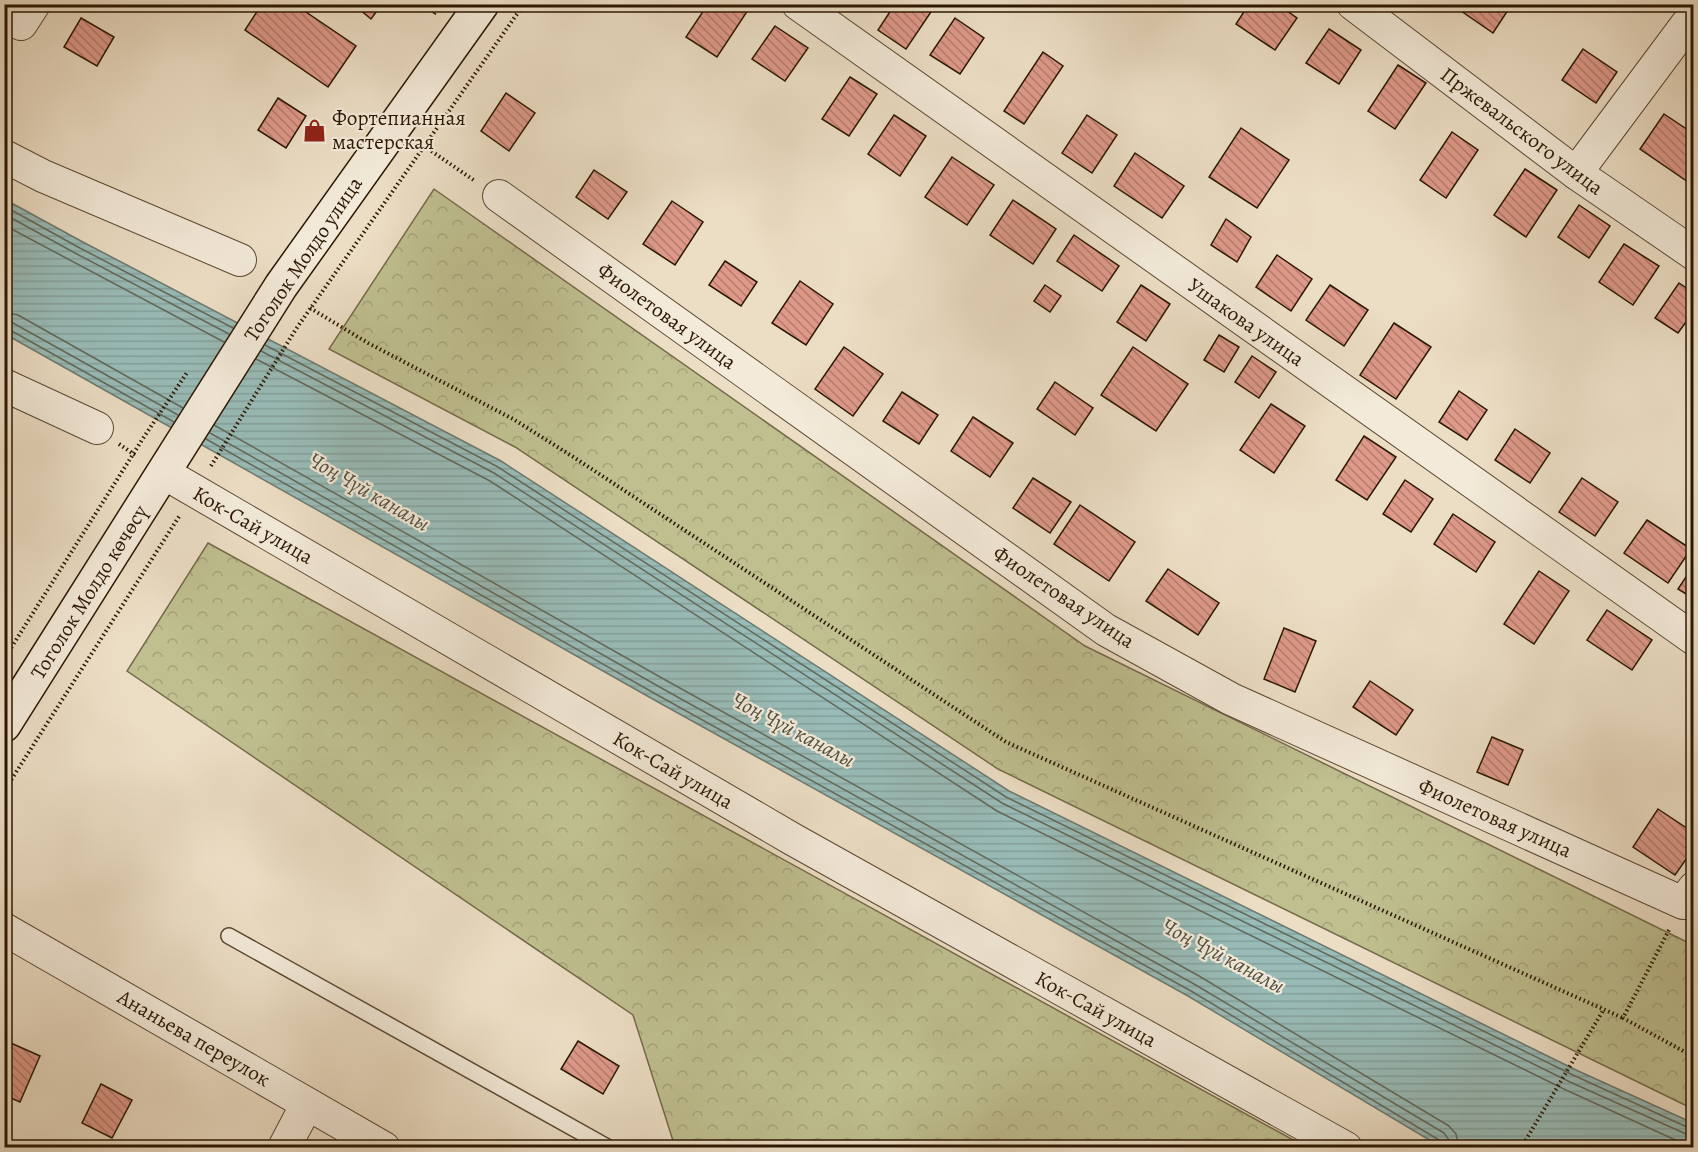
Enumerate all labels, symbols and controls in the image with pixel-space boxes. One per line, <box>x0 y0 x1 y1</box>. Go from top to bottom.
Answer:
street label: Пржевальского улица <box>1435 61 1609 202</box>
place label: Фортепианная мастерская <box>332 104 466 156</box>
shop icon: Фортепианная мастерская <box>301 117 327 143</box>
street label: Тоголок Молдо улица <box>237 171 369 347</box>
street label: Фиолетовая улица <box>592 256 742 376</box>
street label: Ушакова улица <box>1182 271 1310 373</box>
water label: Чоң Чүй каналы <box>303 445 435 539</box>
street label: Кок-Сай улица <box>188 479 319 571</box>
street label: Тоголок Молдо көчөсү <box>24 499 154 684</box>
street label: Фиолетовая улица <box>988 539 1141 655</box>
water label: Чоң Чүй каналы <box>726 685 860 775</box>
street label: Кок-Сай улица <box>608 724 739 816</box>
street label: Фиолетовая улица <box>1414 772 1576 865</box>
water label: Чоң Чүй каналы <box>1156 911 1290 1001</box>
street label: Кок-Сай улица <box>1030 964 1162 1054</box>
street label: Ананьева переулок <box>112 982 276 1093</box>

